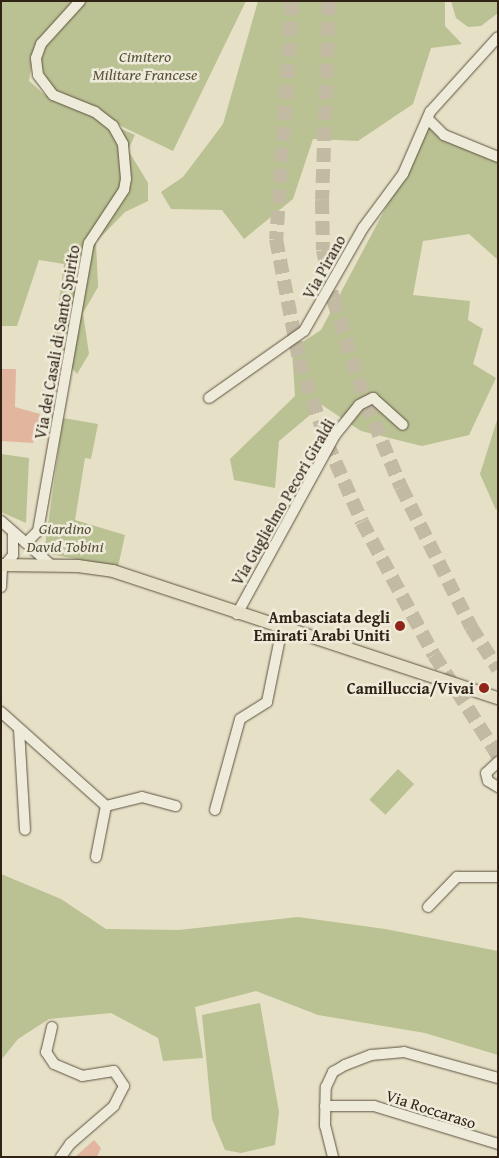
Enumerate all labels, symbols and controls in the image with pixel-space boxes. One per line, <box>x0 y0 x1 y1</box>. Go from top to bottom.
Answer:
park label: Cimitero Militare Francese <box>93 46 197 84</box>
street label: Via Pirano <box>299 232 349 302</box>
street label: Via dei Casali di Santo Spirito <box>30 243 84 441</box>
street label: Via Guglielmo Pecori Giraldi <box>227 415 339 589</box>
park label: Giardino David Tobini <box>26 518 104 556</box>
place label: Ambasciata degli Emirati Arabi Uniti <box>254 607 390 645</box>
marker: Ambasciata degli Emirati Arabi Uniti <box>394 620 406 632</box>
place label: Camilluccia/Vivai <box>347 678 474 698</box>
marker: Camilluccia/Vivai <box>478 682 490 694</box>
street label: Via Roccaraso <box>383 1085 479 1133</box>

